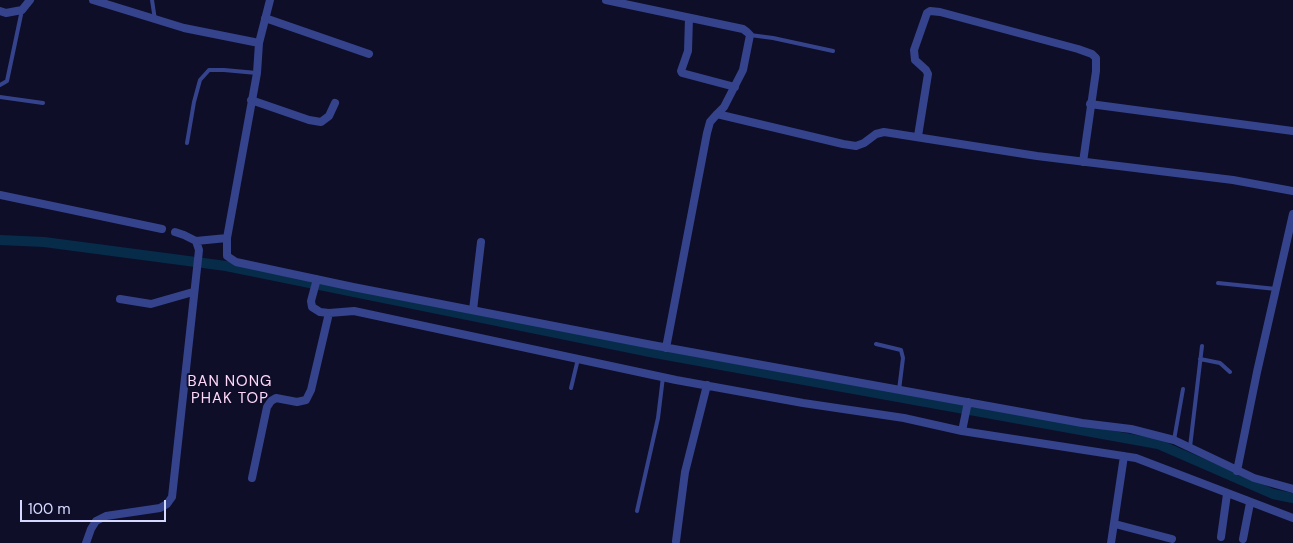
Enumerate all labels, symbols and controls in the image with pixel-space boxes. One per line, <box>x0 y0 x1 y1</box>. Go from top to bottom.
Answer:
district label: BAN NONG PHAK TOP <box>187 373 273 408</box>
scale bar <box>22 490 169 522</box>
text: 100 m <box>28 499 71 519</box>

